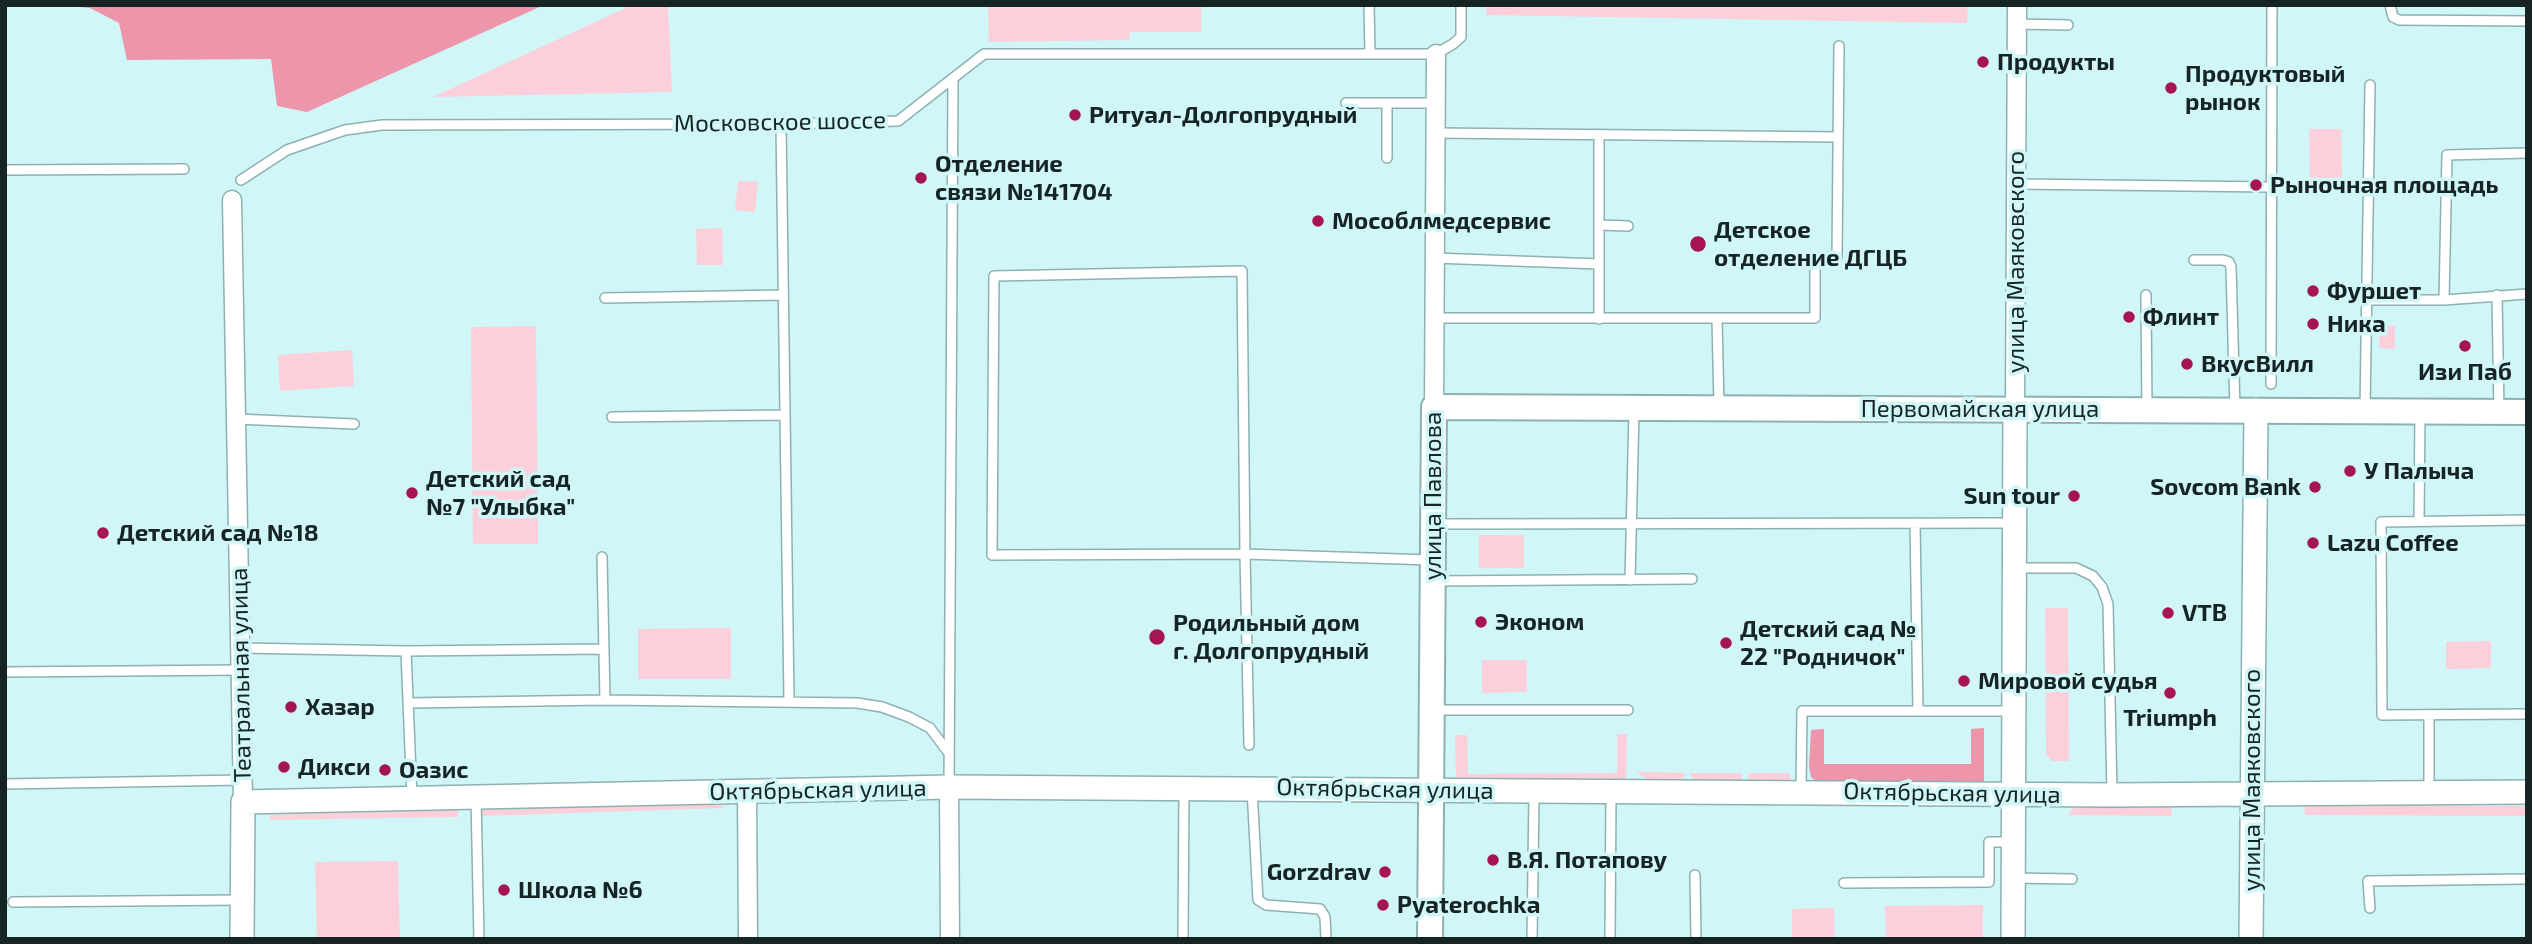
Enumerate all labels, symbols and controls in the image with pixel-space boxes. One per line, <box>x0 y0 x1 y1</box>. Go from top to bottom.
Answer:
place label: Продукты <box>1997 48 2115 76</box>
marker: Продукты <box>1975 54 1991 70</box>
place label: Продуктовый рынок <box>2185 60 2345 116</box>
marker: Продуктовый рынок <box>2163 80 2179 96</box>
place label: Ритуал-Долгопрудный <box>1089 101 1357 129</box>
street label: Московское шоссе <box>674 106 886 138</box>
marker: Ритуал-Долгопрудный <box>1067 107 1083 123</box>
place label: Отделение связи №141704 <box>935 150 1113 206</box>
street label: улица Маяковского <box>2002 151 2030 373</box>
marker: Отделение связи №141704 <box>913 170 929 186</box>
place label: Рыночная площадь <box>2270 171 2499 199</box>
marker: Рыночная площадь <box>2248 177 2264 193</box>
place label: Мособлмедсервис <box>1332 207 1551 235</box>
marker: Мособлмедсервис <box>1310 213 1326 229</box>
place label: Детское отделение ДГЦБ <box>1714 216 1907 272</box>
marker: Детское отделение ДГЦБ <box>1688 234 1708 254</box>
place label: Фуршет <box>2327 277 2421 305</box>
marker: Фуршет <box>2305 283 2321 299</box>
place label: Флинт <box>2143 303 2219 331</box>
marker: Флинт <box>2121 309 2137 325</box>
place label: Ника <box>2327 310 2386 338</box>
marker: Ника <box>2305 316 2321 332</box>
marker: Изи Паб <box>2457 338 2473 354</box>
place label: ВкусВилл <box>2201 350 2314 378</box>
marker: ВкусВилл <box>2179 356 2195 372</box>
place label: Изи Паб <box>2418 358 2512 386</box>
street label: Первомайская улица <box>1861 395 2099 423</box>
street label: улица Павлова <box>1419 412 1447 580</box>
place label: У Палыча <box>2364 457 2474 485</box>
marker: У Палыча <box>2342 463 2358 479</box>
place label: Детский сад №7 "Улыбка" <box>426 465 575 521</box>
place label: Sovcom Bank <box>2150 473 2301 501</box>
marker: Sovcom Bank <box>2307 479 2323 495</box>
place label: Sun tour <box>1964 482 2060 510</box>
marker: Детский сад №7 "Улыбка" <box>404 485 420 501</box>
marker: Sun tour <box>2066 488 2082 504</box>
place label: Детский сад №18 <box>117 519 319 547</box>
marker: Детский сад №18 <box>95 525 111 541</box>
place label: Lazu Coffee <box>2327 529 2459 557</box>
marker: Lazu Coffee <box>2305 535 2321 551</box>
street label: Театральная улица <box>225 567 257 783</box>
place label: VTB <box>2182 599 2227 627</box>
marker: VTB <box>2160 605 2176 621</box>
place label: Эконом <box>1495 608 1584 636</box>
place label: Родильный дом г. Долгопрудный <box>1173 609 1369 665</box>
marker: Эконом <box>1473 614 1489 630</box>
place label: Детский сад № 22 "Родничок" <box>1740 615 1916 671</box>
marker: Родильный дом г. Долгопрудный <box>1147 627 1167 647</box>
marker: Детский сад № 22 "Родничок" <box>1718 635 1734 651</box>
place label: Мировой судья <box>1978 667 2158 695</box>
street label: улица Маяковского <box>2238 669 2266 891</box>
marker: Мировой судья <box>1956 673 1972 689</box>
marker: Triumph <box>2162 685 2178 701</box>
place label: Хазар <box>305 693 375 721</box>
marker: Хазар <box>283 699 299 715</box>
place label: Triumph <box>2123 704 2217 732</box>
place label: Дикси <box>298 753 371 781</box>
place label: Оазис <box>399 756 469 784</box>
marker: Дикси <box>276 759 292 775</box>
marker: Оазис <box>377 762 393 778</box>
street label: Октябрьская улица <box>1276 773 1494 805</box>
street label: Октябрьская улица <box>709 774 927 806</box>
street label: Октябрьская улица <box>1843 777 2061 809</box>
place label: В.Я. Потапову <box>1507 846 1667 874</box>
marker: В.Я. Потапову <box>1485 852 1501 868</box>
place label: Gorzdrav <box>1267 858 1371 886</box>
marker: Gorzdrav <box>1377 864 1393 880</box>
place label: Школа №6 <box>518 876 643 904</box>
marker: Школа №6 <box>496 882 512 898</box>
place label: Pyaterochka <box>1397 891 1540 919</box>
marker: Pyaterochka <box>1375 897 1391 913</box>

